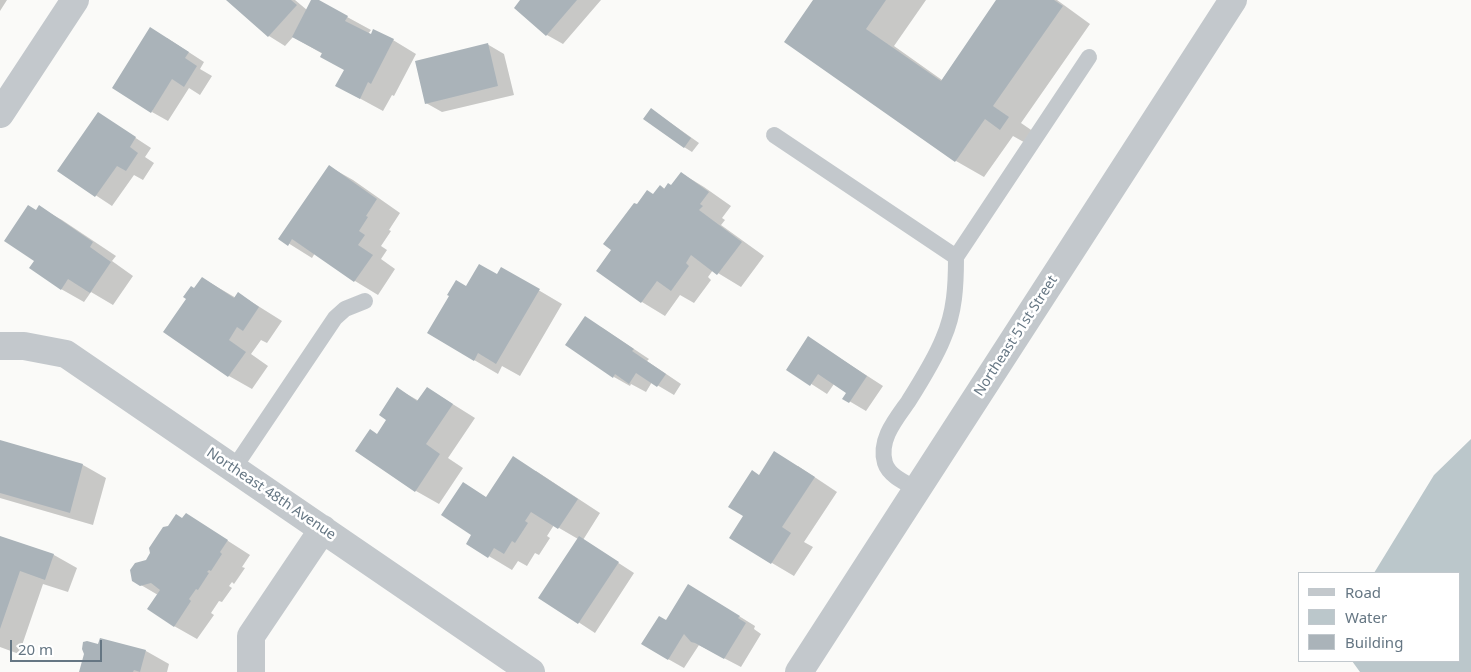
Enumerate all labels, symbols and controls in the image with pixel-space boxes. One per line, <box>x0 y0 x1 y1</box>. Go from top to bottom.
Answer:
street label: Northeast 51st Street <box>971 273 1061 399</box>
street label: Northeast 48th Avenue <box>203 444 339 544</box>
legend <box>1298 572 1461 662</box>
text: Road <box>1345 582 1381 602</box>
text: Water <box>1345 607 1387 627</box>
scale bar <box>12 630 105 662</box>
text: Building <box>1345 632 1403 652</box>
text: 20 m <box>18 639 53 659</box>

